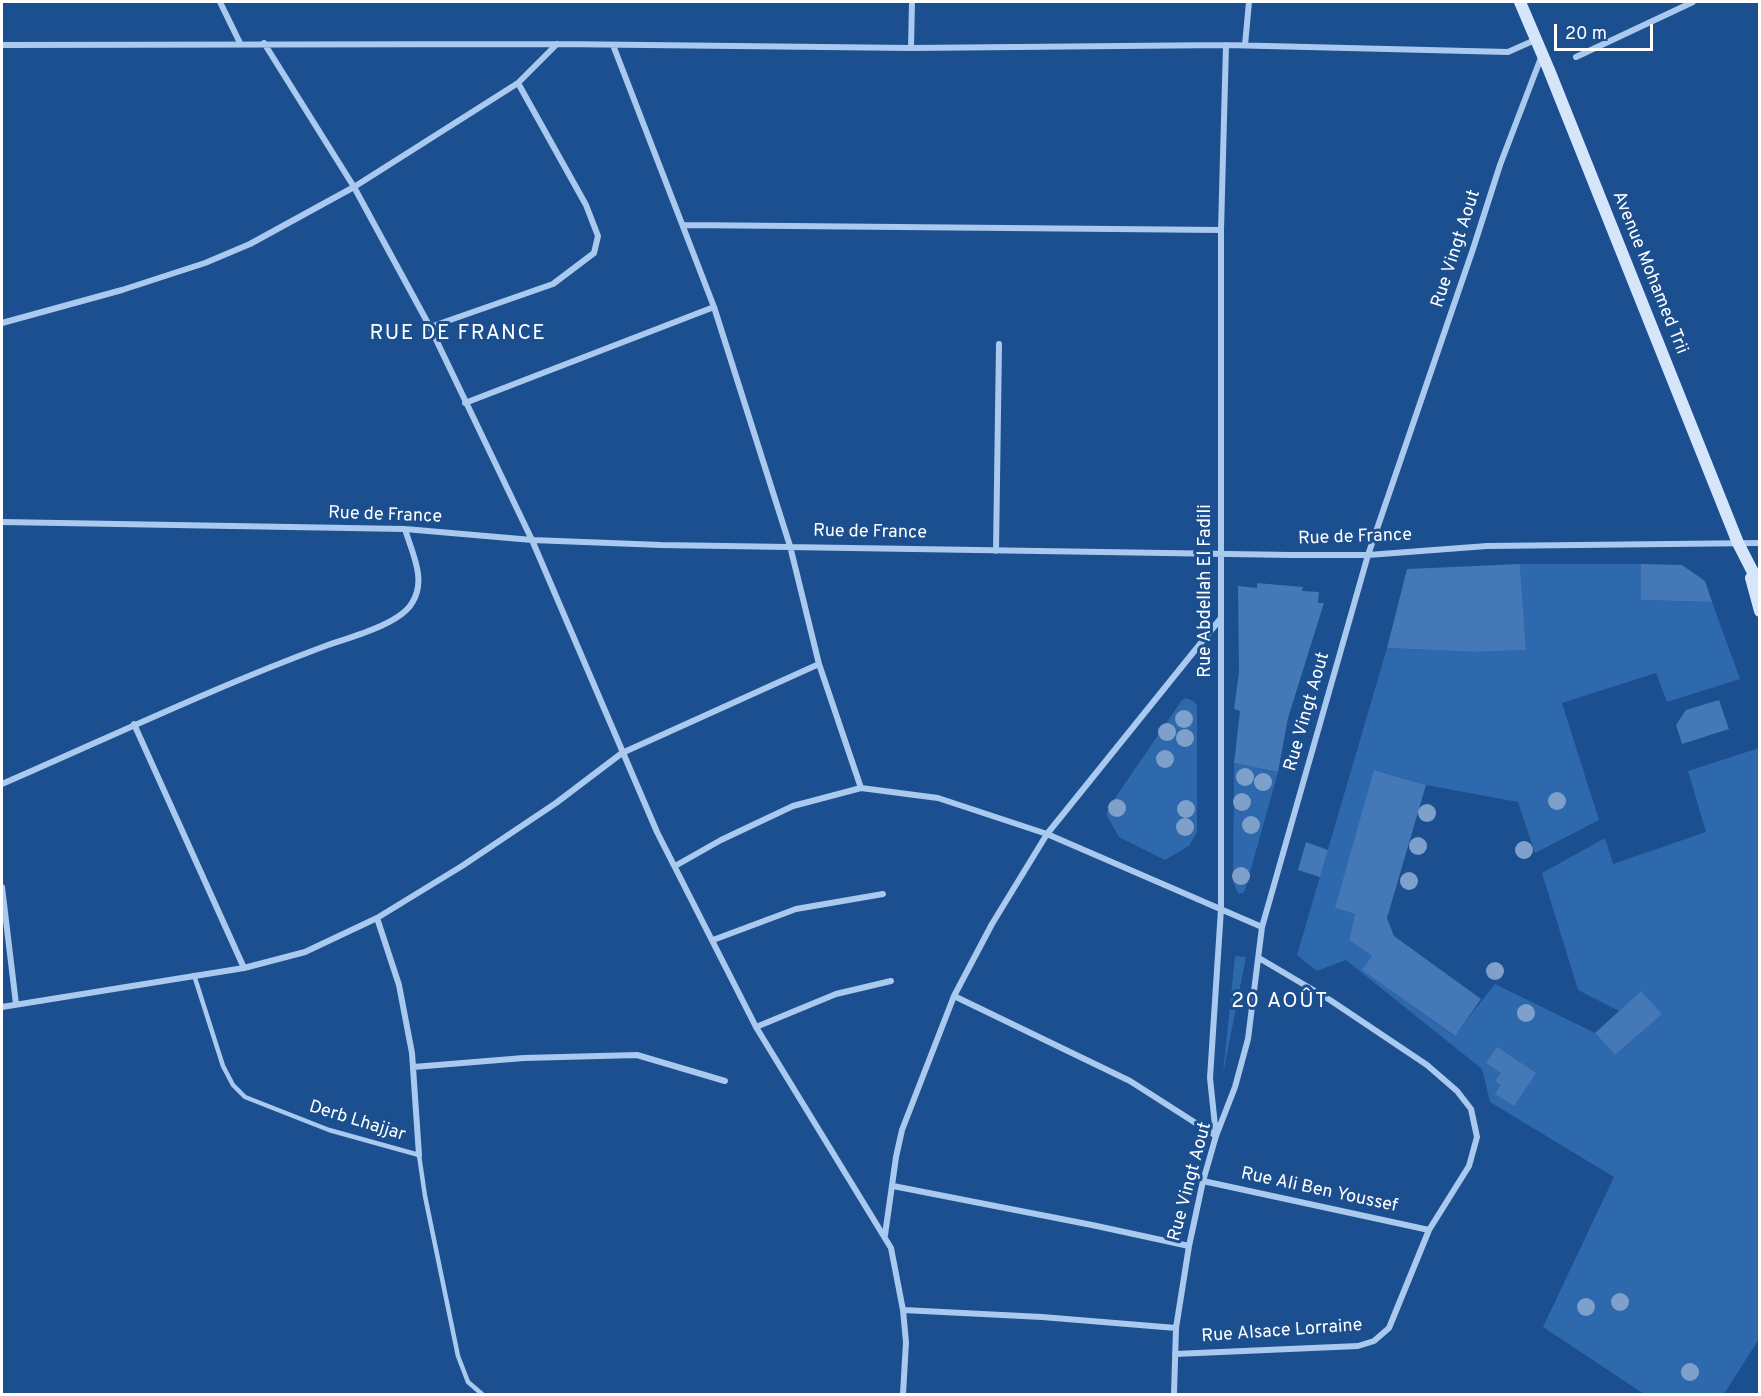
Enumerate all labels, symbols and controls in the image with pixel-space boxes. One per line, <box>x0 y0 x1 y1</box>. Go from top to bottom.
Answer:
scale bar <box>1557 12 1656 50</box>
text: 20 m <box>1565 23 1607 46</box>
street label: Rue Vingt Aout <box>1428 187 1486 311</box>
street label: Avenue Mohamed Trii <box>1606 188 1692 358</box>
district label: RUE DE FRANCE <box>370 322 546 348</box>
street label: Rue de France <box>328 503 442 529</box>
street label: Rue Abdellah El Fadili <box>1195 504 1217 678</box>
street label: Rue de France <box>813 521 927 545</box>
street label: Rue de France <box>1298 525 1412 551</box>
street label: Rue Vingt Aout <box>1281 650 1335 774</box>
district label: 20 AOÛT <box>1231 990 1329 1016</box>
street label: Derb Lhajjar <box>306 1097 408 1147</box>
street label: Rue Vingt Aout <box>1165 1120 1217 1244</box>
street label: Rue Ali Ben Youssef <box>1239 1164 1399 1218</box>
street label: Rue Alsace Lorraine <box>1201 1316 1363 1348</box>

